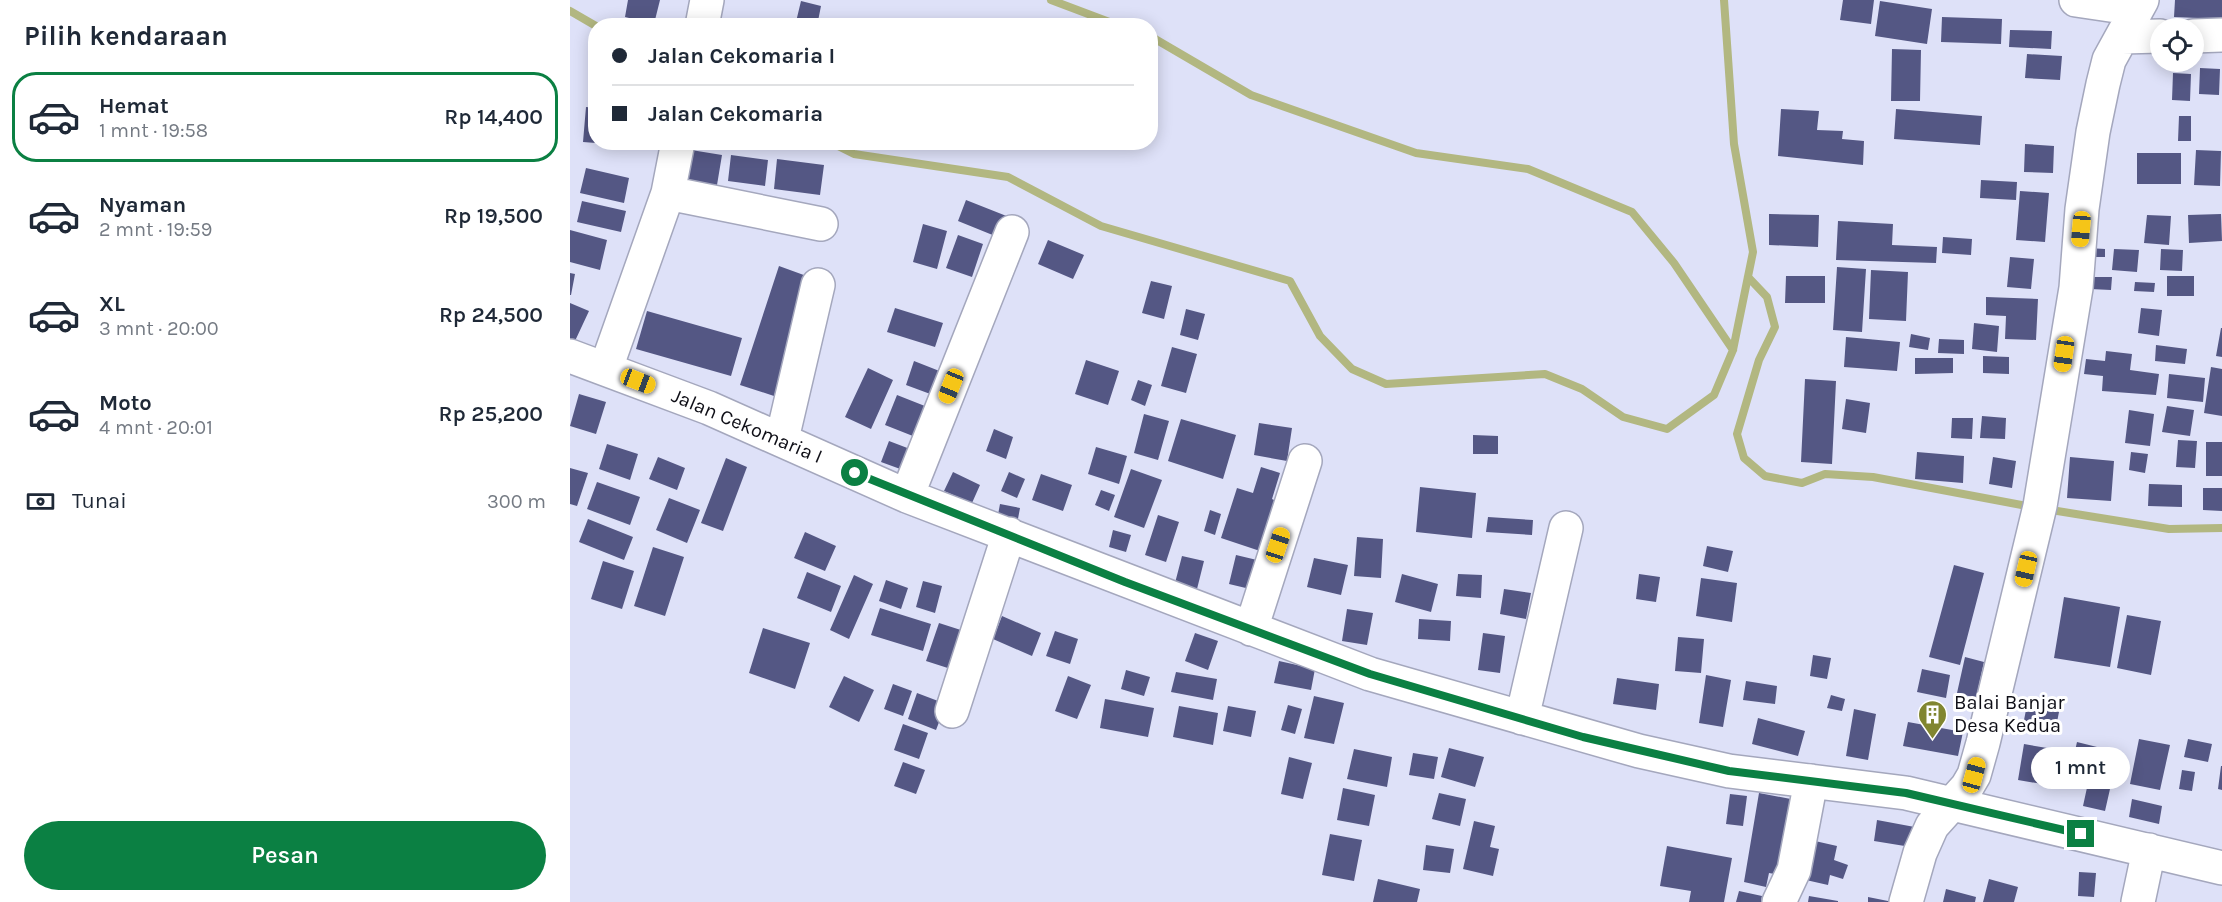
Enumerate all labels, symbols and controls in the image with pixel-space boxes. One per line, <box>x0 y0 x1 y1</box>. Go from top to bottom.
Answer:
map controls <box>2150 18 2204 72</box>
button: locate <box>2150 18 2204 72</box>
text: Pilih kendaraan <box>24 20 228 52</box>
text: Jalan Cekomaria I <box>648 43 835 69</box>
icon: car <box>27 90 81 144</box>
text: Hemat <box>99 93 169 119</box>
text: Jalan Cekomaria <box>648 101 823 127</box>
text: Rp 14,400 <box>444 104 543 130</box>
text: 1 mnt · 19:58 <box>99 119 208 142</box>
icon: car <box>27 189 81 243</box>
text: Nyaman <box>99 192 186 218</box>
text: Rp 19,500 <box>444 203 543 229</box>
car <box>2070 210 2092 248</box>
text: 2 mnt · 19:59 <box>99 218 212 241</box>
icon: car <box>27 288 81 342</box>
text: XL <box>99 291 125 317</box>
text: Rp 24,500 <box>439 302 543 328</box>
text: 3 mnt · 20:00 <box>99 317 219 340</box>
car <box>2053 335 2075 373</box>
car <box>618 366 658 396</box>
car <box>936 366 966 406</box>
street label: Jalan Cekomaria I <box>668 384 826 468</box>
icon: car <box>27 387 81 441</box>
text: Moto <box>99 390 152 416</box>
text: Rp 25,200 <box>439 401 543 427</box>
text: 4 mnt · 20:01 <box>99 416 213 439</box>
route start <box>841 459 868 486</box>
icon: cash <box>24 485 57 518</box>
text: Tunai <box>72 488 127 514</box>
text: 300 m <box>487 490 546 513</box>
car <box>1264 525 1292 565</box>
car <box>2013 549 2039 589</box>
place label: Balai Banjar Desa Kedua <box>1954 691 2066 737</box>
building icon: Balai Banjar Desa Kedua <box>1917 698 1949 740</box>
callout: 1 mnt <box>2032 747 2131 789</box>
car <box>1961 755 1987 795</box>
text: 1 mnt <box>2055 756 2106 779</box>
route end <box>2067 820 2094 847</box>
button: Pesan <box>24 821 546 890</box>

